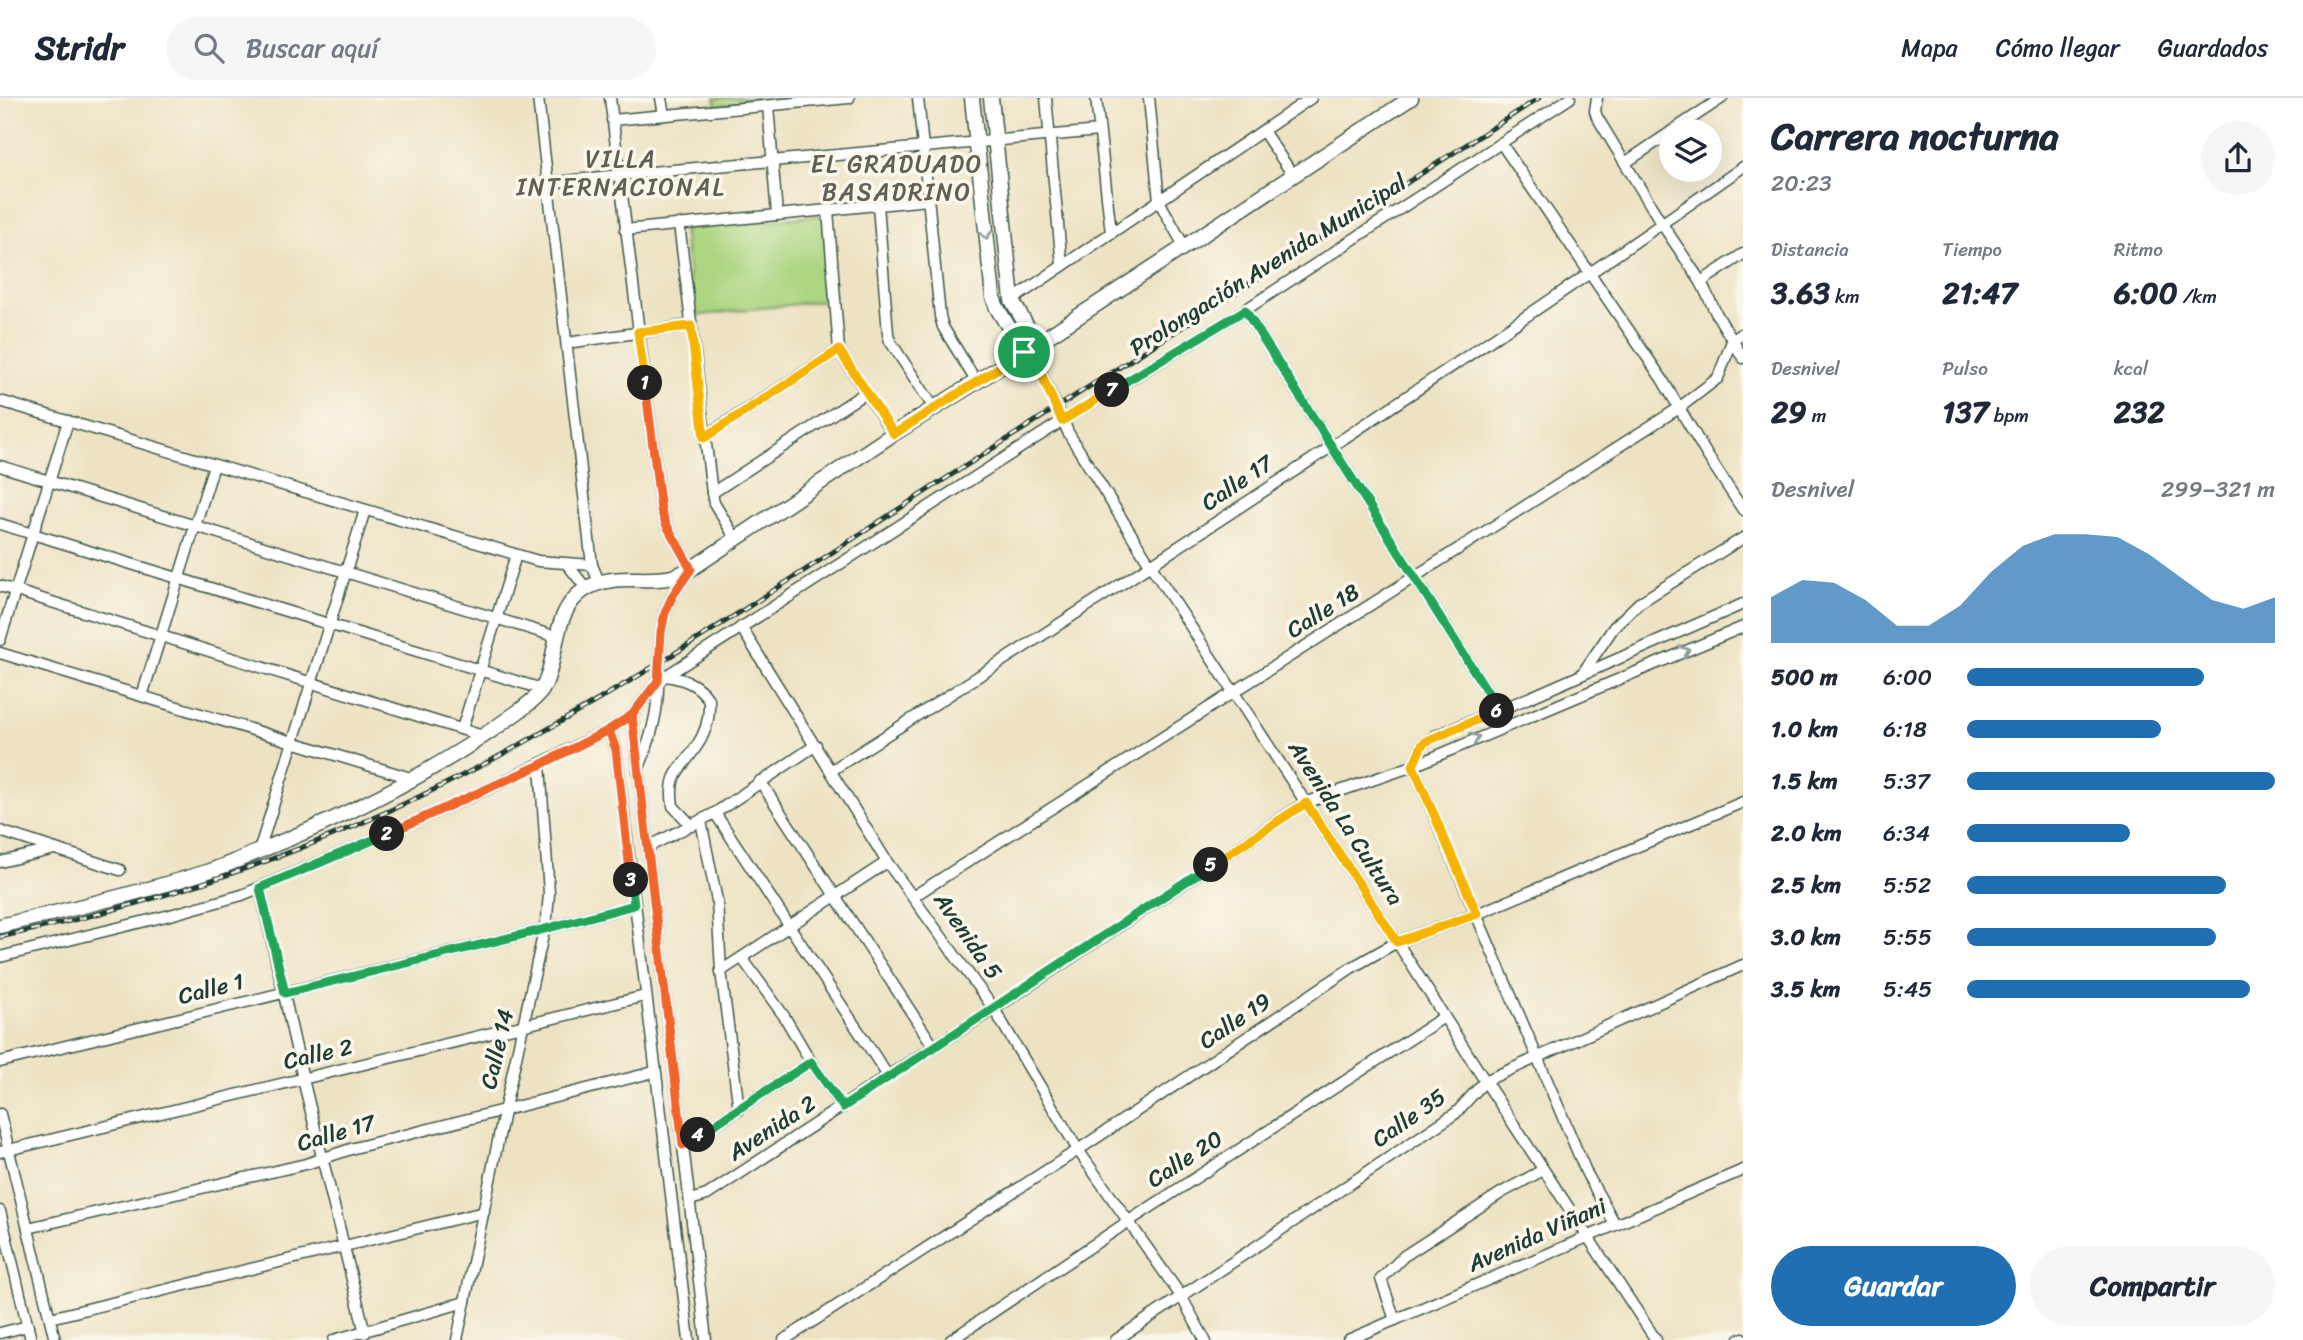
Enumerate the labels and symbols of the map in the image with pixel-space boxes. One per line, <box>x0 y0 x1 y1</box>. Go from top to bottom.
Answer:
district label: VILLA INTERNACIONAL <box>515 138 726 208</box>
district label: EL GRADUADO BASADRINO <box>811 143 983 213</box>
street label: Prolongación Avenida Municipal <box>1121 162 1415 367</box>
one-way arrow <box>979 229 994 241</box>
pin <box>994 322 1054 382</box>
pin: 1 <box>628 366 662 400</box>
pin: 7 <box>1094 372 1130 408</box>
street label: Calle 17 <box>1192 443 1283 522</box>
street label: Calle 18 <box>1278 572 1368 650</box>
one-way arrow <box>1678 645 1691 659</box>
pin: 6 <box>1480 694 1514 728</box>
street label: Avenida La Cultura <box>1276 731 1415 914</box>
one-way arrow <box>1469 733 1481 747</box>
pin: 2 <box>370 816 404 852</box>
pin: 5 <box>1194 848 1228 882</box>
pin: 3 <box>614 862 648 898</box>
street label: Avenida 5 <box>922 882 1013 989</box>
street label: Calle 1 <box>174 961 248 1017</box>
street label: Calle 19 <box>1190 981 1280 1061</box>
street label: Calle 14 <box>468 1005 526 1093</box>
street label: Calle 2 <box>279 1026 357 1082</box>
street label: Calle 35 <box>1363 1077 1455 1159</box>
street label: Avenida 2 <box>718 1084 825 1173</box>
street label: Calle 17 <box>292 1102 382 1164</box>
pin: 4 <box>680 1118 716 1152</box>
street label: Calle 20 <box>1138 1119 1232 1199</box>
street label: Avenida Viñani <box>1460 1186 1614 1284</box>

